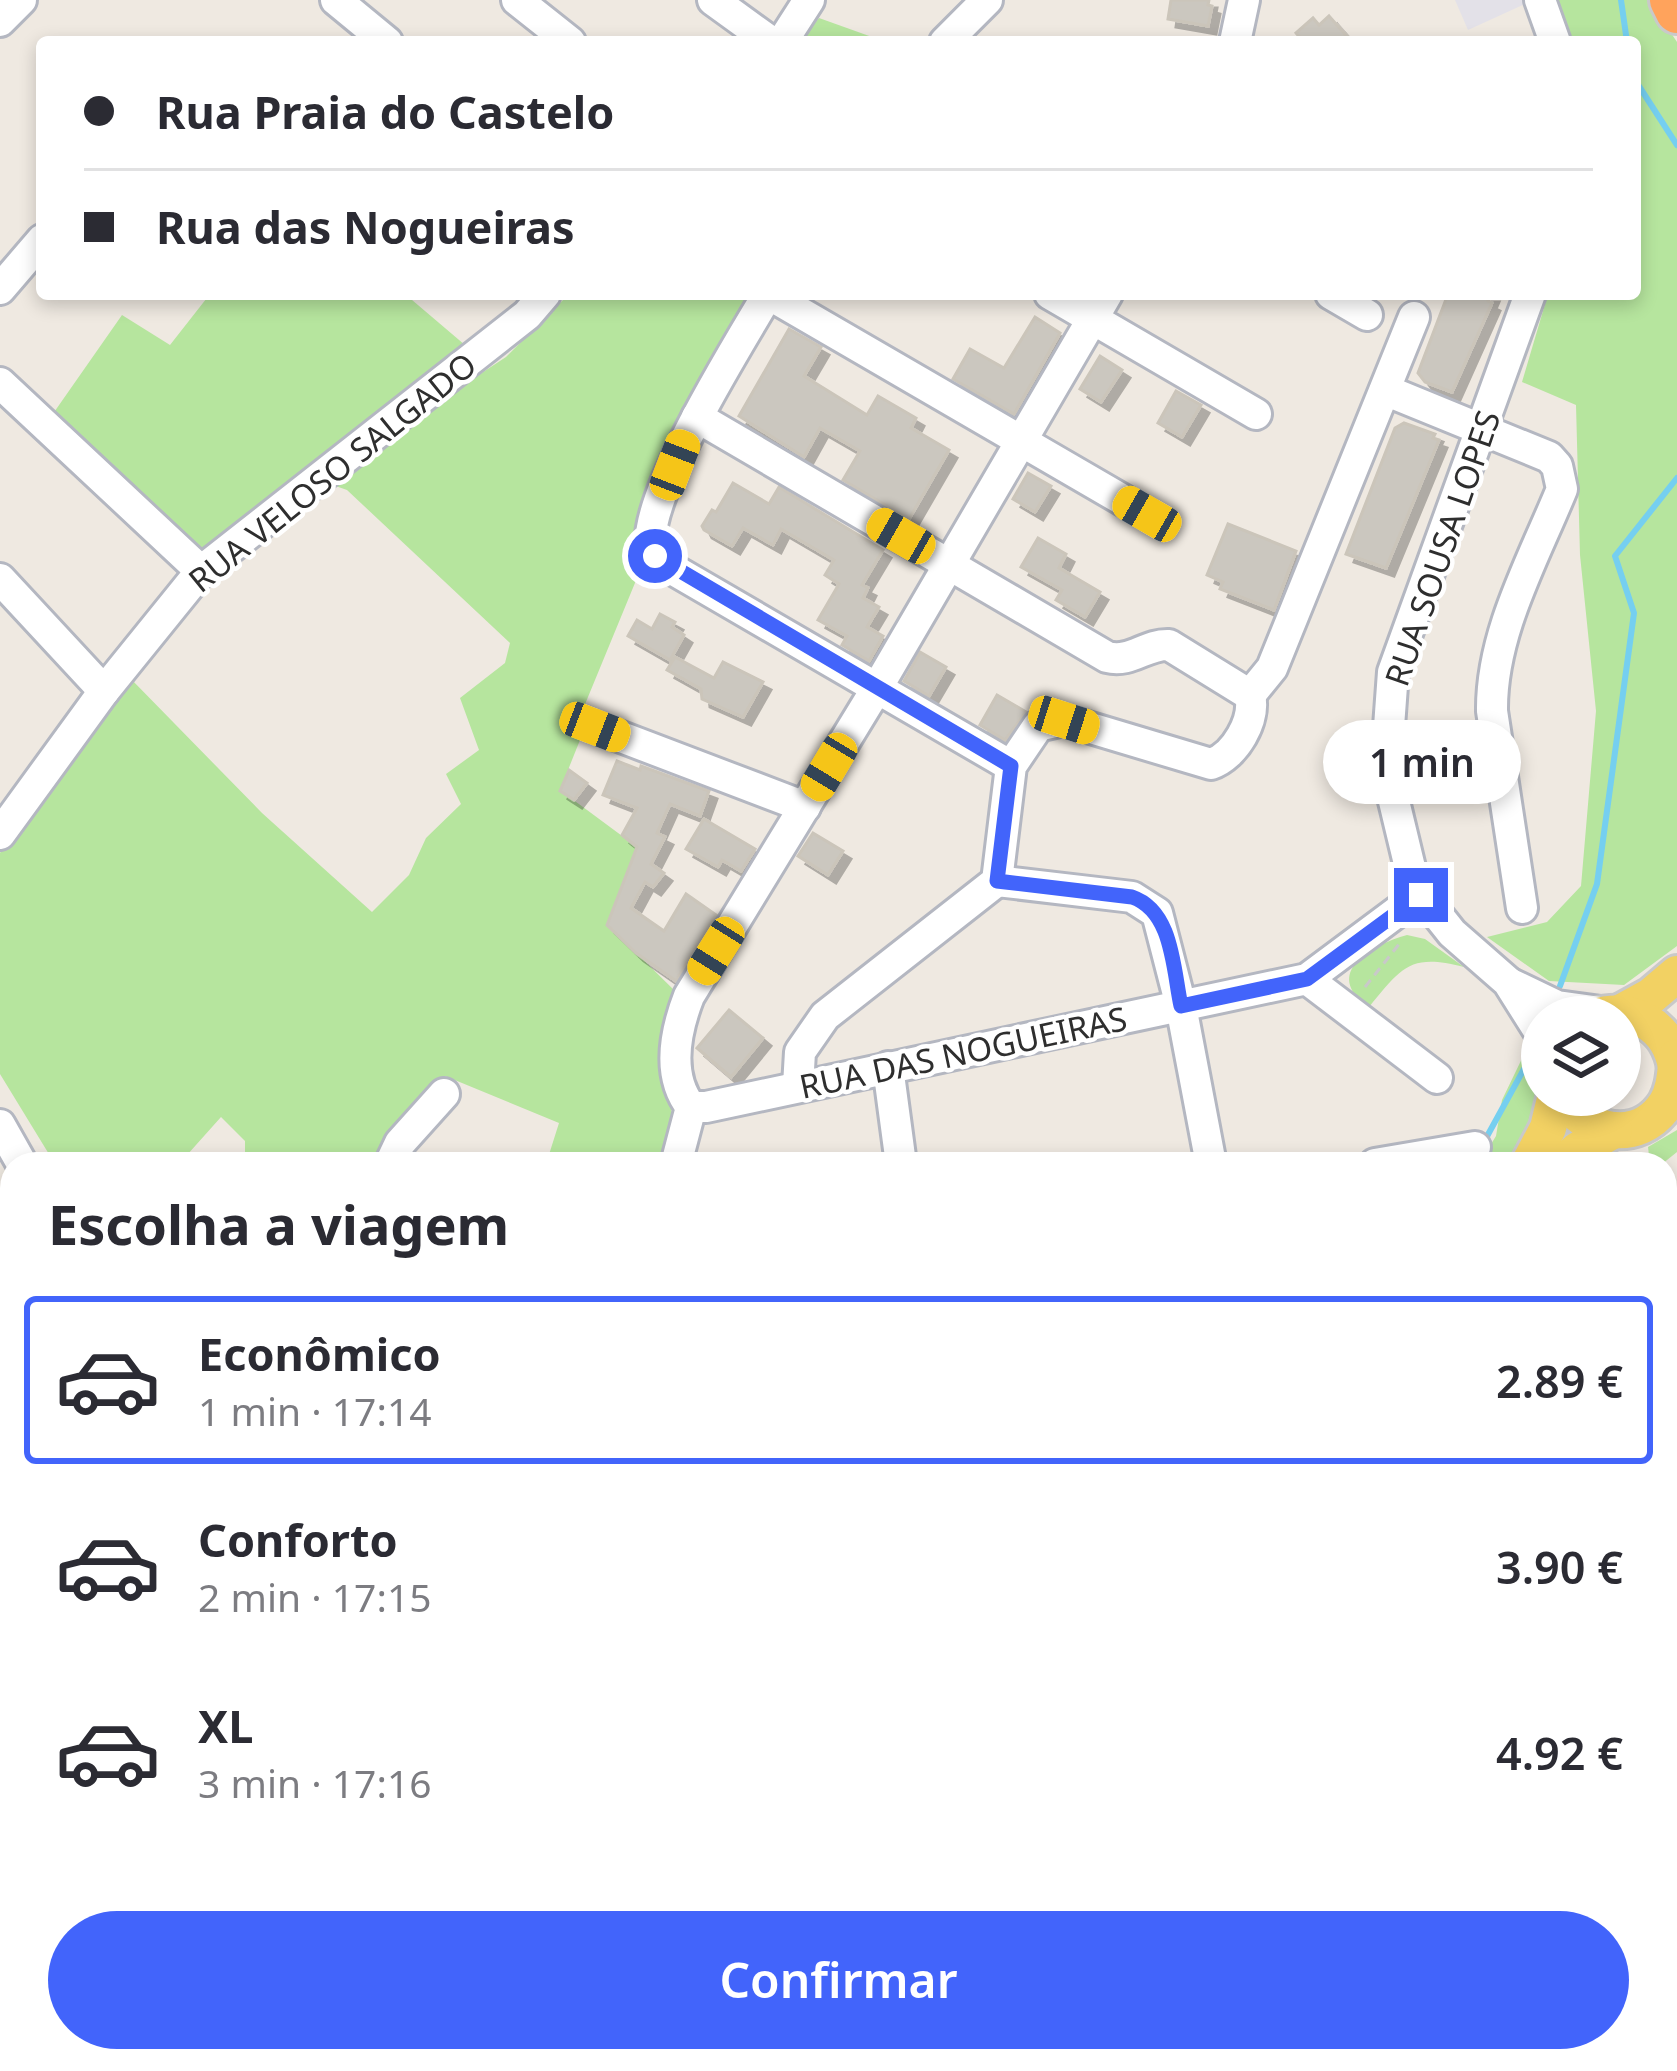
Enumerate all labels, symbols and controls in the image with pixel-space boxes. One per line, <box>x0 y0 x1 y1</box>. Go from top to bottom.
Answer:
text: Rua Praia do Castelo <box>156 81 614 142</box>
text: Rua das Nogueiras <box>156 196 575 257</box>
street label: RUA VELOSO SALGADO <box>179 342 485 602</box>
street label: RUA SOUSA LOPES <box>1374 404 1510 692</box>
car <box>645 425 705 505</box>
car <box>1107 480 1187 548</box>
car <box>861 502 941 570</box>
route start <box>628 529 682 583</box>
car <box>1024 692 1104 748</box>
car <box>555 697 635 757</box>
callout: 1 min <box>1322 721 1520 805</box>
car <box>795 727 863 807</box>
text: 1 min <box>1369 735 1475 788</box>
route end <box>1394 868 1448 922</box>
car <box>682 911 750 991</box>
street label: RUA DAS NOGUEIRAS <box>795 995 1131 1109</box>
map controls <box>1521 996 1641 1116</box>
button: layers <box>1521 996 1641 1116</box>
text: Escolha a viagem <box>48 1187 509 1261</box>
text: Econômico <box>198 1323 441 1384</box>
icon: car <box>54 1326 162 1434</box>
text: 2.89 € <box>1496 1350 1623 1411</box>
text: 1 min · 17:14 <box>198 1384 432 1437</box>
text: Conforto <box>198 1509 398 1570</box>
icon: car <box>54 1512 162 1620</box>
text: 3.90 € <box>1496 1536 1623 1597</box>
text: 2 min · 17:15 <box>198 1570 432 1623</box>
text: XL <box>198 1695 253 1756</box>
icon: car <box>54 1698 162 1806</box>
text: 4.92 € <box>1496 1722 1623 1783</box>
text: 3 min · 17:16 <box>198 1756 432 1809</box>
button: Confirmar <box>48 1911 1629 2049</box>

